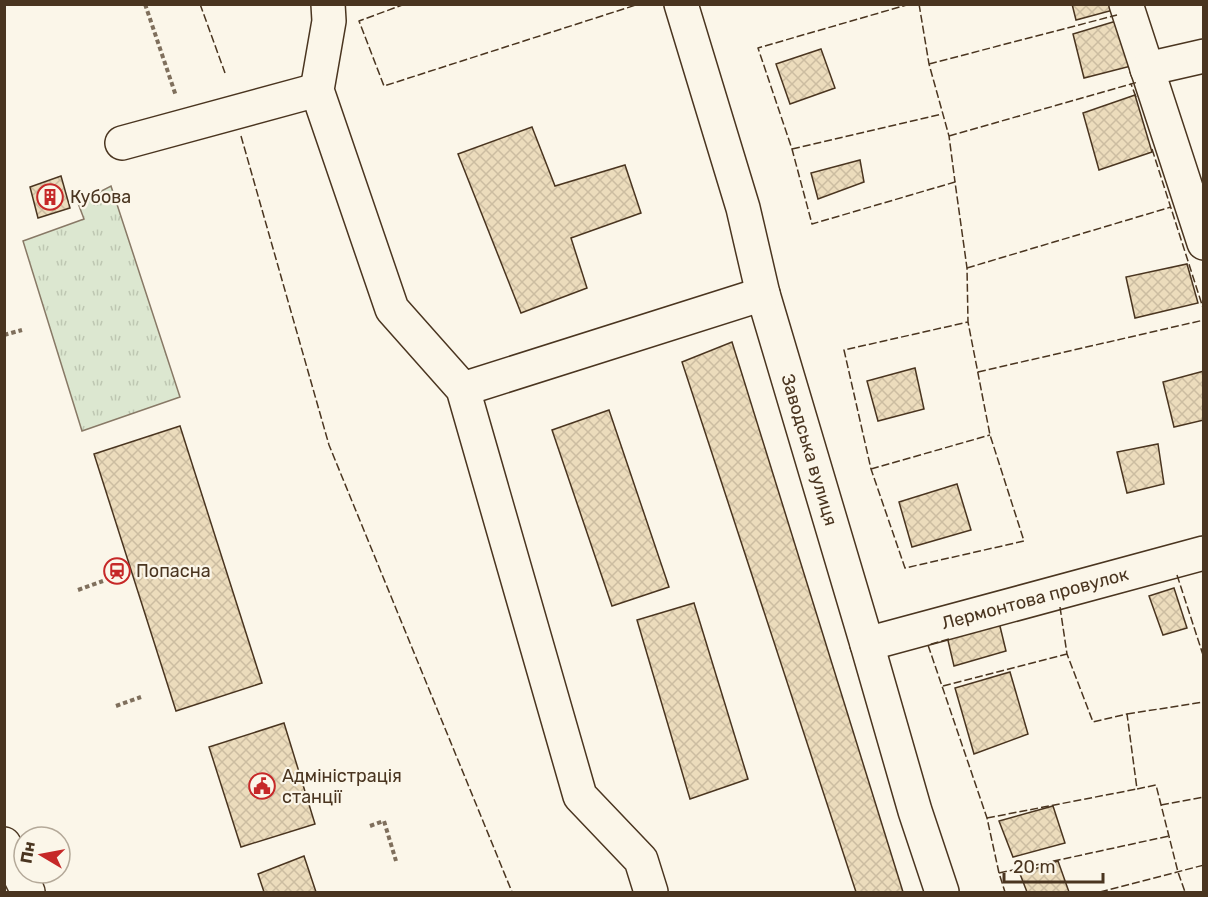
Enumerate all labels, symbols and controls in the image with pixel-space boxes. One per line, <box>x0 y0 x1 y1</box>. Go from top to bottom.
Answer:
building icon: Кубова <box>35 182 65 212</box>
place label: Кубова <box>70 186 131 208</box>
street label: Заводська вулиця <box>776 371 842 528</box>
station icon: Попасна <box>102 556 132 586</box>
place label: Попасна <box>136 560 211 582</box>
street label: Лермонтова провулок <box>939 563 1131 634</box>
place label: Адміністрація станції <box>282 765 402 808</box>
public building icon: Адміністрація станції <box>247 771 277 801</box>
north arrow <box>12 825 72 885</box>
text: Пн <box>16 840 39 865</box>
scale bar <box>1004 846 1103 884</box>
text: 20 m <box>1013 856 1055 878</box>

